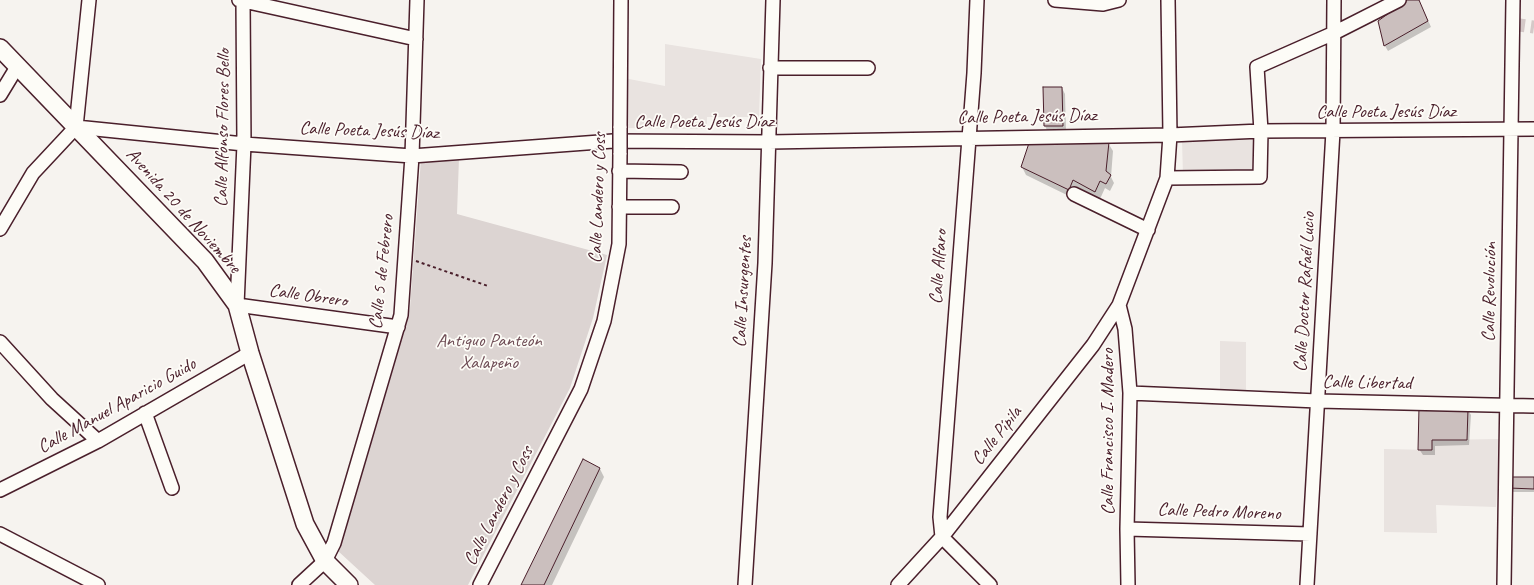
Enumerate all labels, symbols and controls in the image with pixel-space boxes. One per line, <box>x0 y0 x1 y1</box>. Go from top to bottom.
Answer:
street label: Calle Alfonso Flores Bello <box>210 49 236 207</box>
street label: Calle Poeta Jesús Díaz <box>1316 101 1456 123</box>
street label: Calle Poeta Jesús Díaz <box>957 104 1097 130</box>
street label: Calle Poeta Jesús Díaz <box>634 111 774 133</box>
street label: Calle Poeta Jesús Díaz <box>299 117 439 145</box>
street label: Calle Landero y Coss <box>584 132 612 264</box>
street label: Avenida 20 de Noviembre <box>121 144 245 278</box>
street label: Calle Doctor Rafaél Lucio <box>1289 211 1321 373</box>
street label: Calle 5 de Febrero <box>365 214 399 330</box>
street label: Calle Alfaro <box>925 229 953 305</box>
street label: Calle Insurgentes <box>729 236 757 348</box>
street label: Calle Revolución <box>1478 242 1502 342</box>
street label: Calle Obrero <box>267 279 349 313</box>
park label: Antiguo Panteón Xalapeño <box>436 330 542 374</box>
street label: Calle Francisco I. Madero <box>1097 349 1119 515</box>
street label: Calle Manuel Aparicio Guido <box>34 353 200 459</box>
street label: Calle Libertad <box>1322 371 1412 395</box>
street label: Calle Pípila <box>967 402 1027 470</box>
street label: Calle Landero y Coss <box>459 443 539 569</box>
street label: Calle Pedro Moreno <box>1157 498 1281 526</box>

